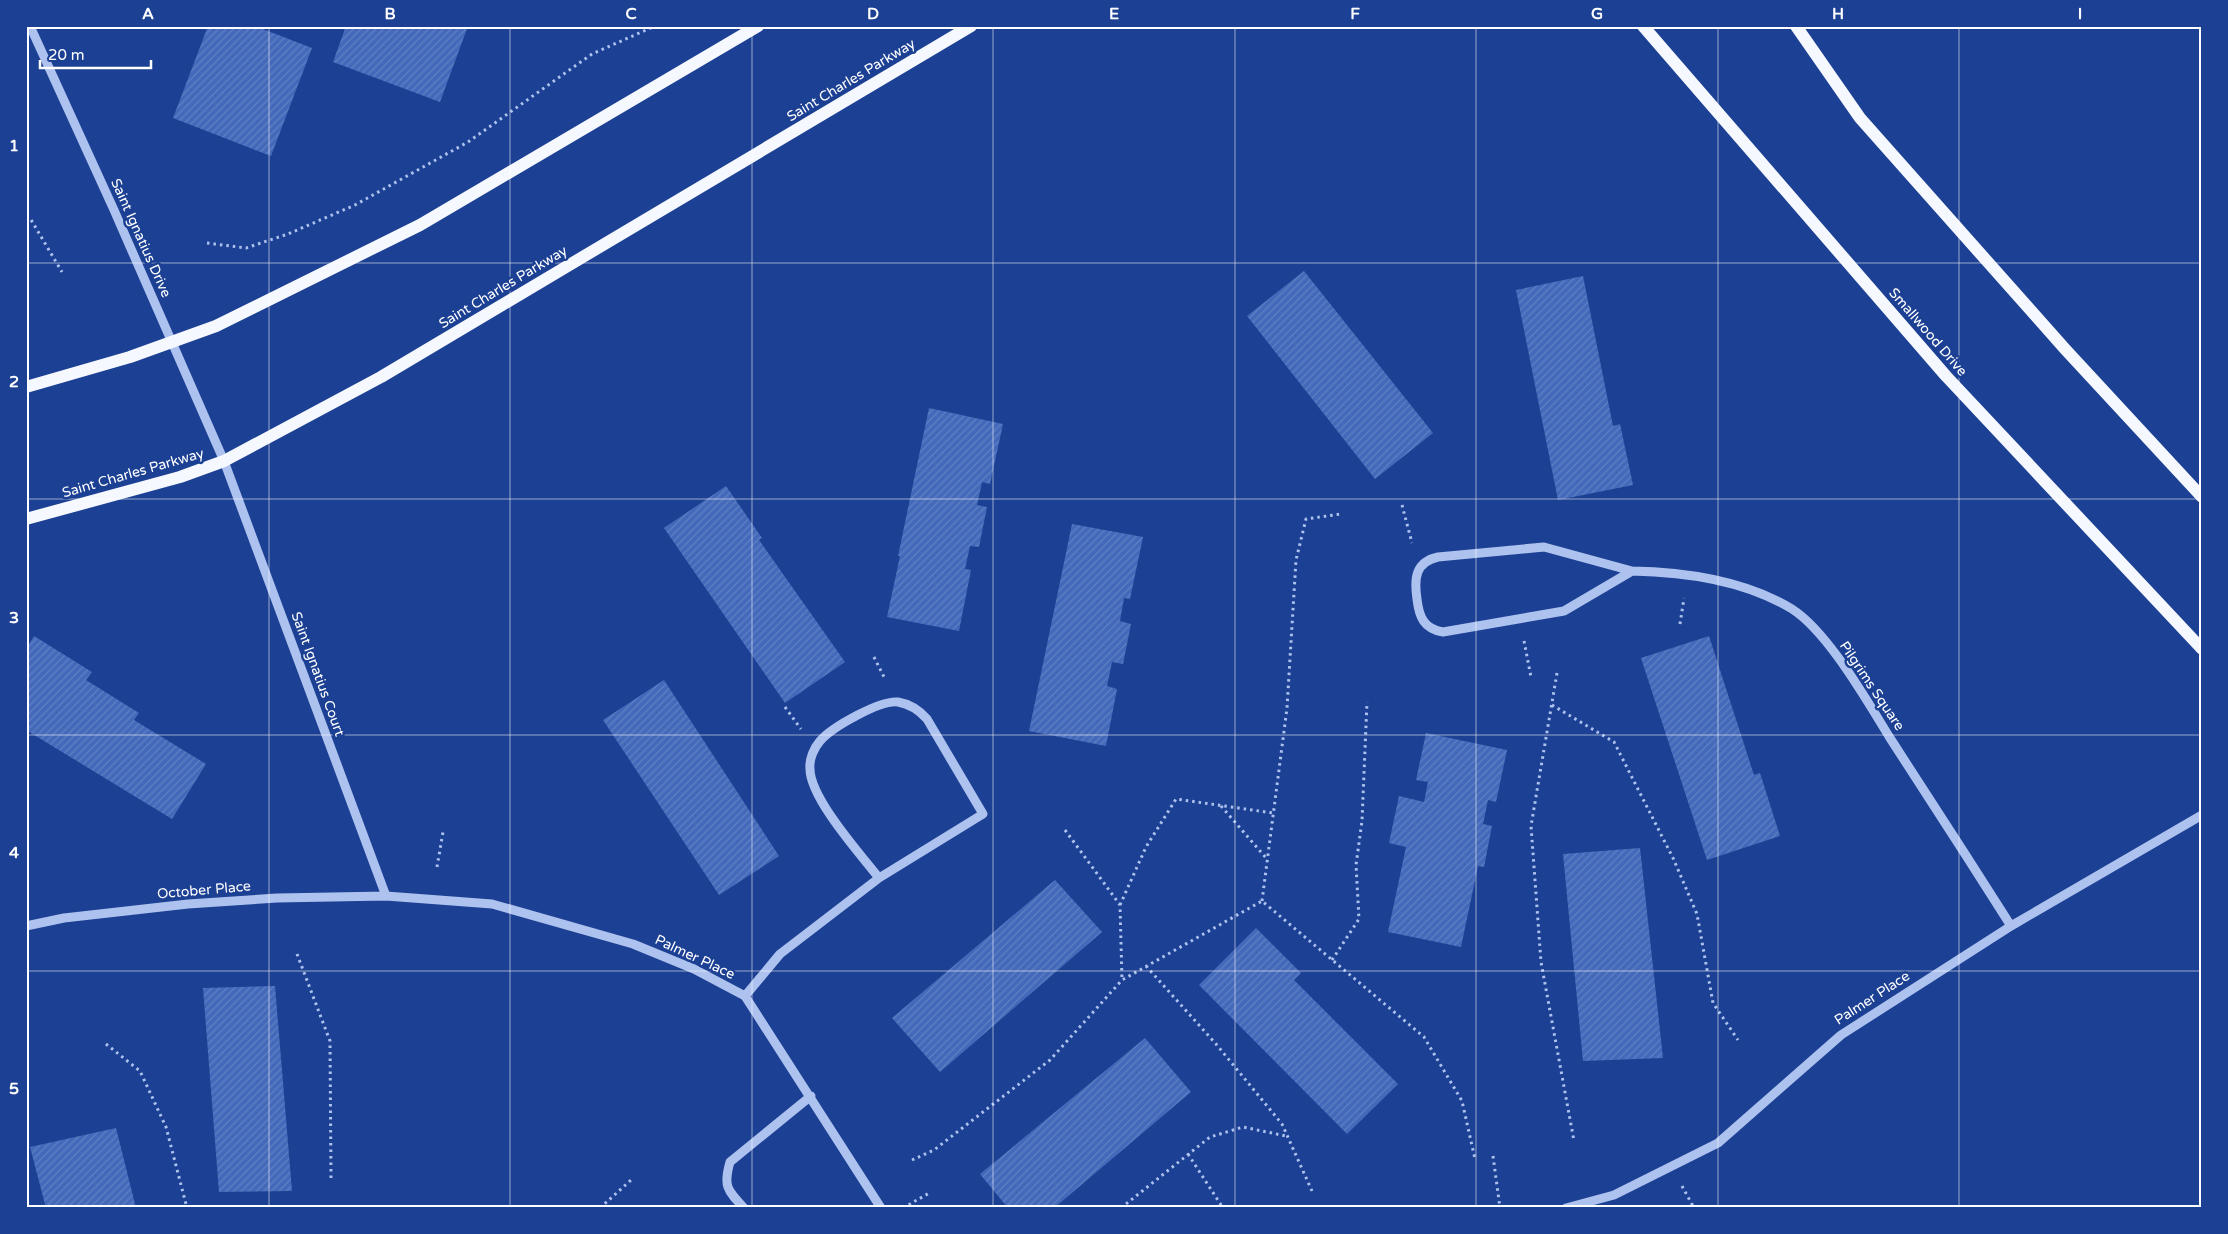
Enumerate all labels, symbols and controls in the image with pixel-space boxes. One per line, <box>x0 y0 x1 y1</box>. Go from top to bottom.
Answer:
text: A <box>142 4 154 24</box>
text: B <box>384 4 396 24</box>
text: C <box>625 4 637 24</box>
text: D <box>867 4 879 24</box>
text: E <box>1109 4 1119 24</box>
text: F <box>1350 4 1360 24</box>
text: G <box>1591 4 1603 24</box>
text: H <box>1832 4 1844 24</box>
text: I <box>2078 4 2082 24</box>
street label: Saint Charles Parkway <box>784 35 919 125</box>
scale bar <box>40 38 151 70</box>
text: 20 m <box>48 46 85 64</box>
text: 1 <box>9 136 19 156</box>
street label: Saint Ignatius Drive <box>107 176 175 300</box>
street label: Saint Charles Parkway <box>436 242 571 332</box>
street label: Smallwood Drive <box>1885 284 1971 380</box>
text: 2 <box>9 372 19 392</box>
street label: Saint Charles Parkway <box>60 444 206 501</box>
text: 3 <box>9 608 19 628</box>
street label: Saint Ignatius Court <box>288 609 349 739</box>
street label: Pilgrims Square <box>1836 638 1908 734</box>
text: 4 <box>9 843 19 863</box>
street label: October Place <box>156 877 252 903</box>
street label: Palmer Place <box>652 931 738 983</box>
street label: Palmer Place <box>1831 967 1913 1029</box>
text: 5 <box>9 1079 19 1099</box>

